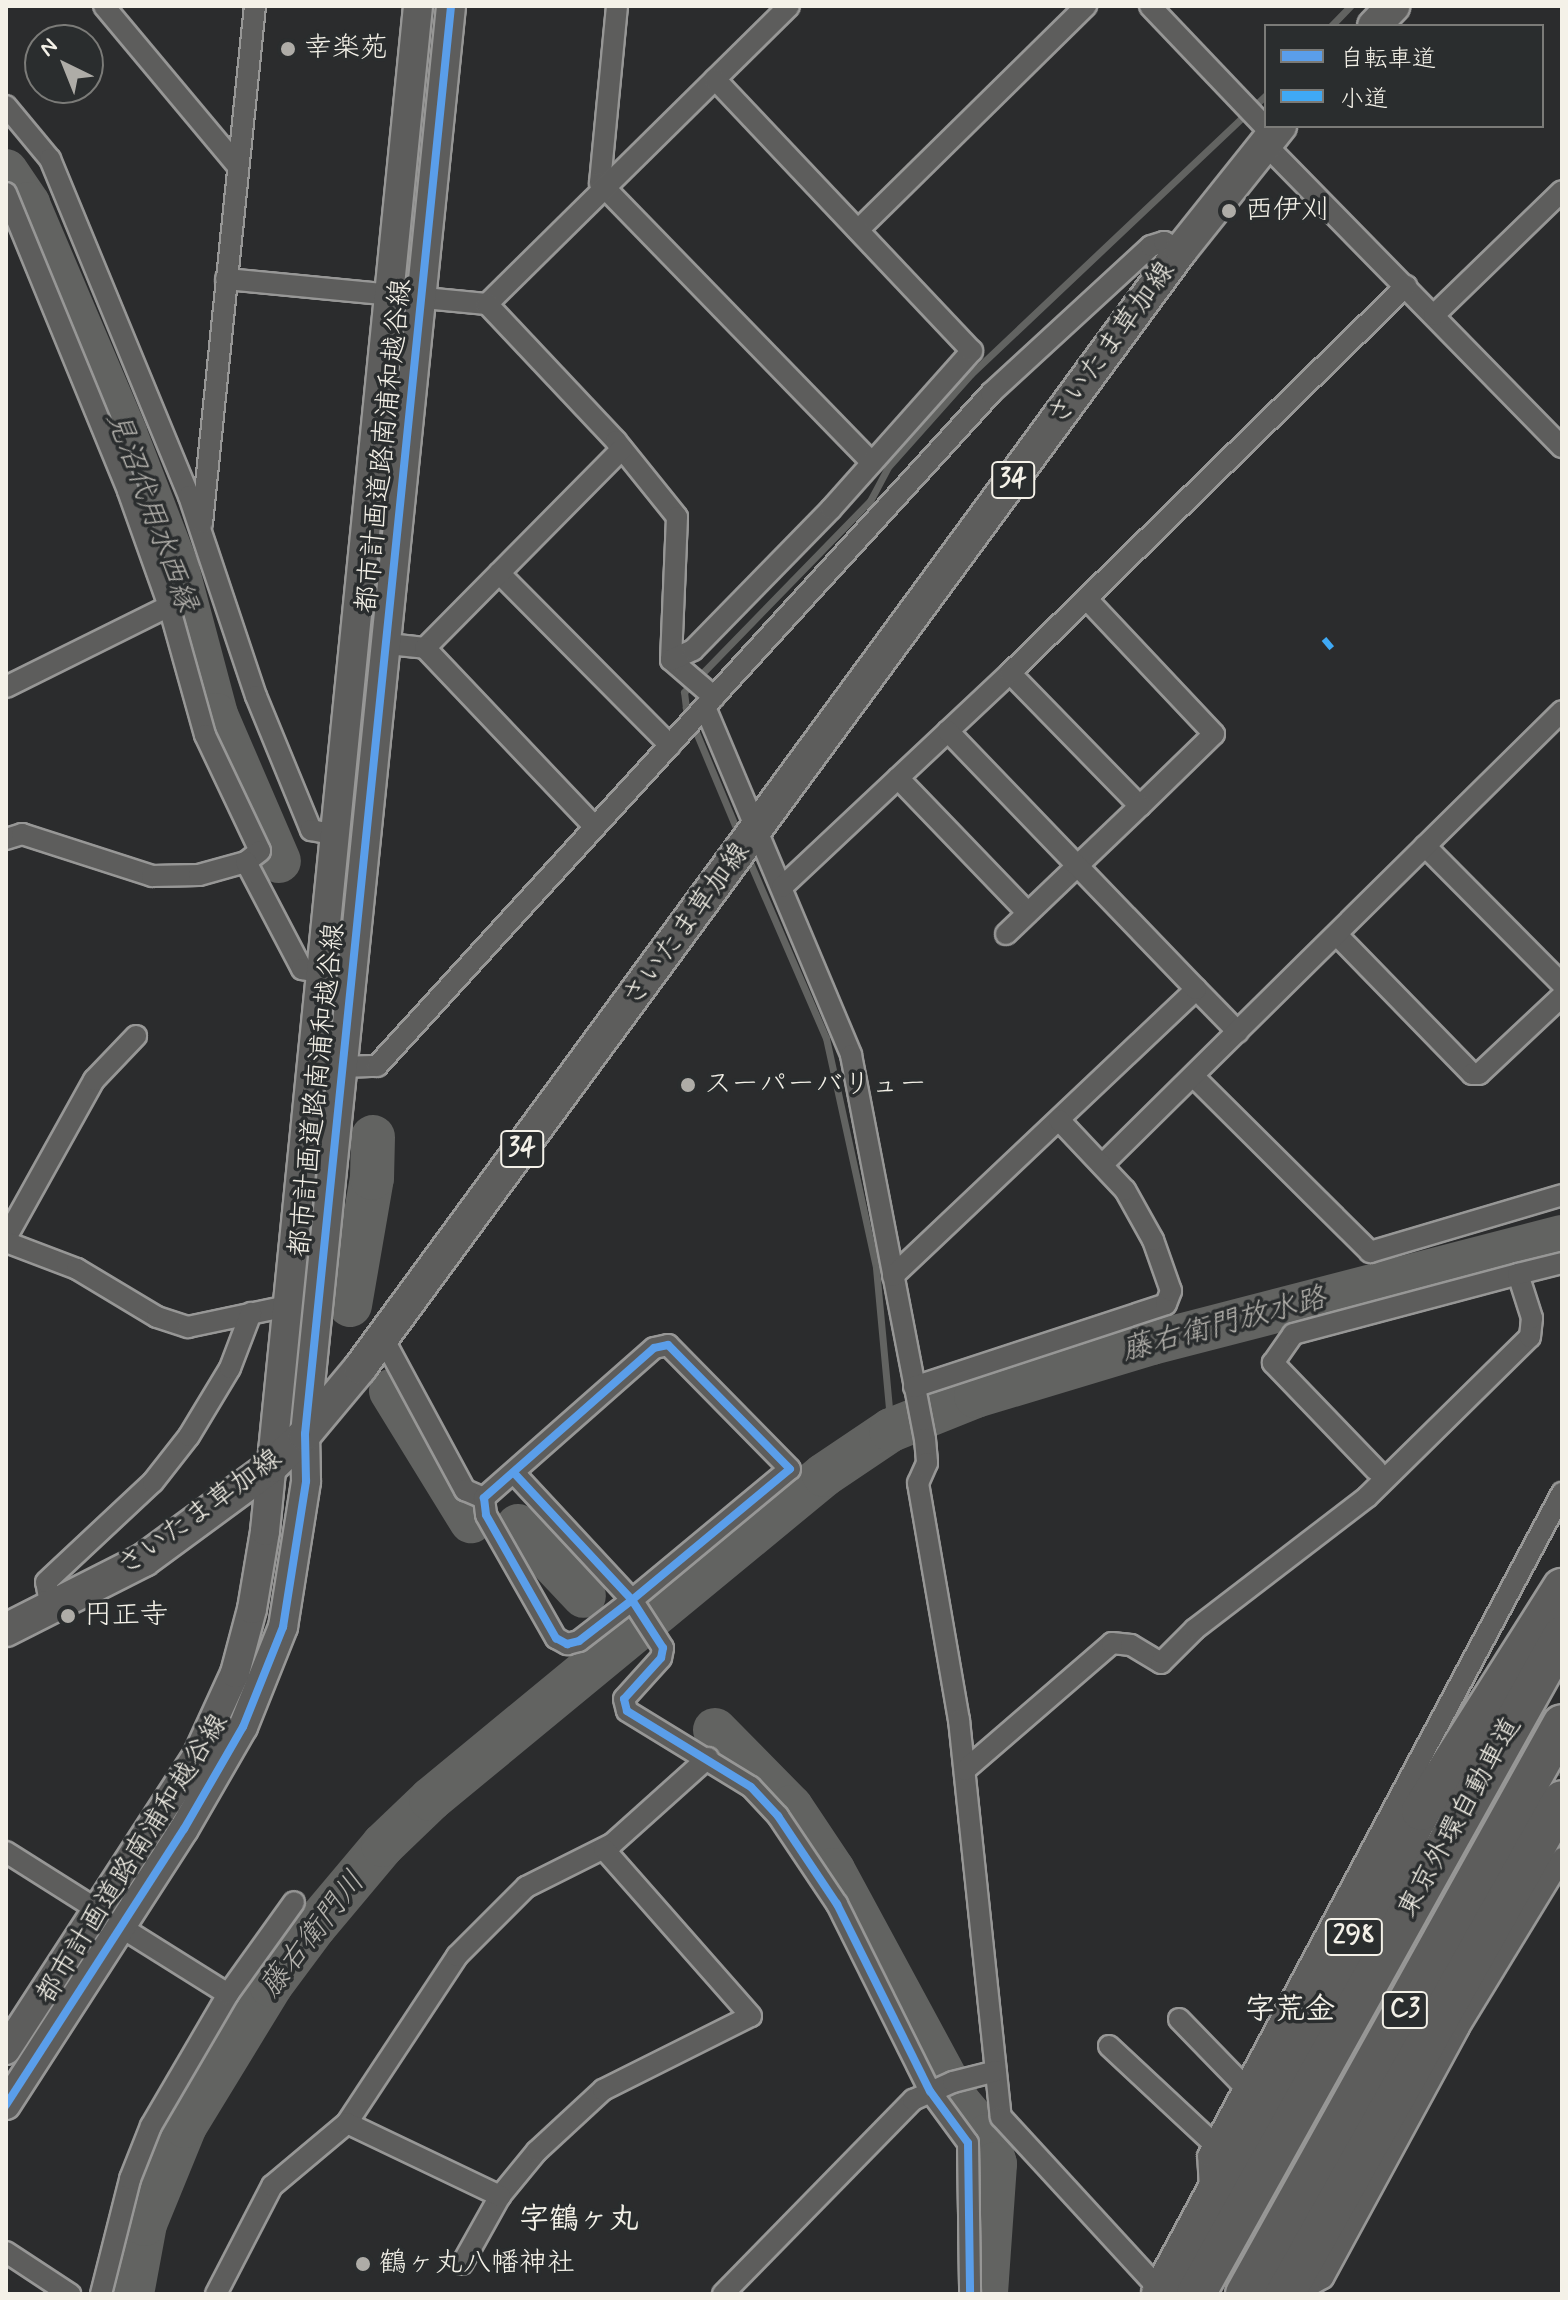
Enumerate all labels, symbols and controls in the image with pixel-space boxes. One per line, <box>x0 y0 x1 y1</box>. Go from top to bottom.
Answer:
north arrow <box>24 24 104 104</box>
legend <box>1264 24 1544 128</box>
place label: 幸楽苑 <box>304 32 388 66</box>
text: N <box>34 33 64 63</box>
marker: 幸楽苑 <box>279 40 297 58</box>
text: 自転車道 <box>1340 44 1436 75</box>
text: 小道 <box>1340 84 1388 115</box>
place label: 西伊刈 <box>1245 194 1329 228</box>
marker: 西伊刈 <box>1220 202 1238 220</box>
street label: さいたま草加線 <box>1041 255 1183 433</box>
street label: 都市計画道路南浦和越谷線 <box>351 277 419 615</box>
water label: 見沼代用水西縁 <box>98 407 204 617</box>
road number: 34 <box>991 458 1035 502</box>
street label: さいたま草加線 <box>616 836 758 1014</box>
street label: 都市計画道路南浦和越谷線 <box>284 921 352 1259</box>
place label: スーパーバリュー <box>704 1068 927 1102</box>
marker: スーパーバリュー <box>679 1076 697 1094</box>
road number: 34 <box>500 1127 544 1171</box>
water label: 藤右衛門放水路 <box>1118 1280 1330 1370</box>
street label: さいたま草加線 <box>111 1442 289 1584</box>
place label: 円正寺 <box>84 1599 168 1633</box>
marker: 円正寺 <box>59 1607 77 1625</box>
street label: 都市計画道路南浦和越谷線 <box>30 1708 236 2010</box>
street label: 東京外環自動車道 <box>1391 1712 1529 1924</box>
water label: 藤右衛門川 <box>253 1865 373 2005</box>
road number: 298 <box>1324 1915 1384 1959</box>
road number: C3 <box>1381 1988 1429 2032</box>
district label: 字荒金 <box>1245 1992 1335 2028</box>
district label: 字鶴ヶ丸 <box>519 2202 639 2238</box>
place label: 鶴ヶ丸八幡神社 <box>379 2247 575 2281</box>
marker: 鶴ヶ丸八幡神社 <box>354 2255 372 2273</box>

